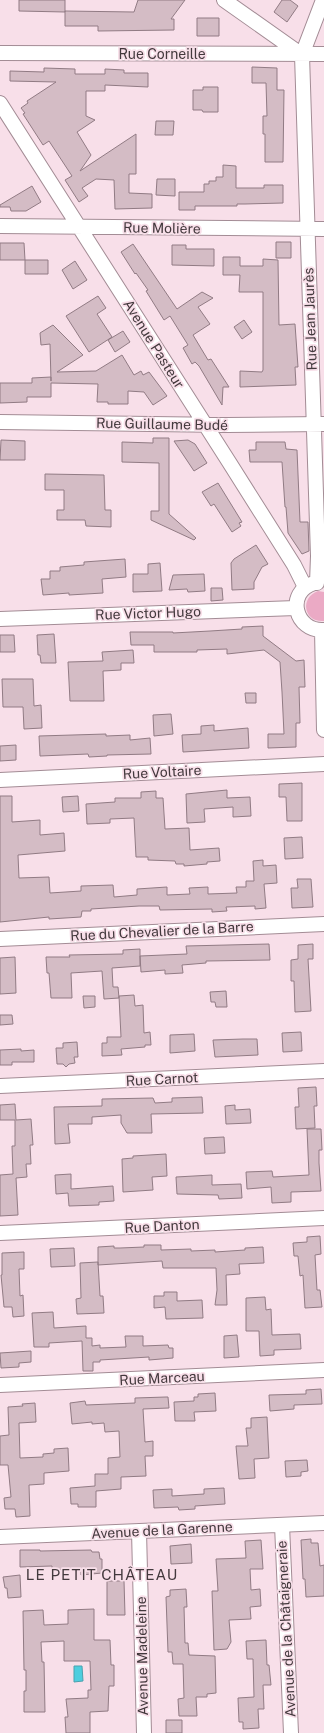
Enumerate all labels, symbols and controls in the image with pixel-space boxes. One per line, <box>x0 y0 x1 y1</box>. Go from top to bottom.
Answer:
street label: Rue Corneille <box>118 46 206 62</box>
street label: Rue Molière <box>123 219 201 237</box>
street label: Rue Jean Jaurès <box>300 267 320 371</box>
street label: Avenue Pasteur <box>120 297 188 391</box>
street label: Rue Guillaume Budé <box>96 415 228 433</box>
street label: Rue Victor Hugo <box>95 603 201 623</box>
street label: Rue Voltaire <box>122 762 202 782</box>
street label: Rue du Chevalier de la Barre <box>70 918 254 944</box>
street label: Rue Carnot <box>125 1069 199 1089</box>
street label: Rue Danton <box>124 1216 200 1236</box>
street label: Rue Marceau <box>119 1368 205 1388</box>
street label: Avenue de la Garenne <box>91 1518 233 1542</box>
street label: Avenue de la Châtaigneraie <box>273 1540 299 1718</box>
district label: LE PETIT CHÂTEAU <box>26 1566 178 1583</box>
street label: Avenue Madeleine <box>133 1596 151 1716</box>

